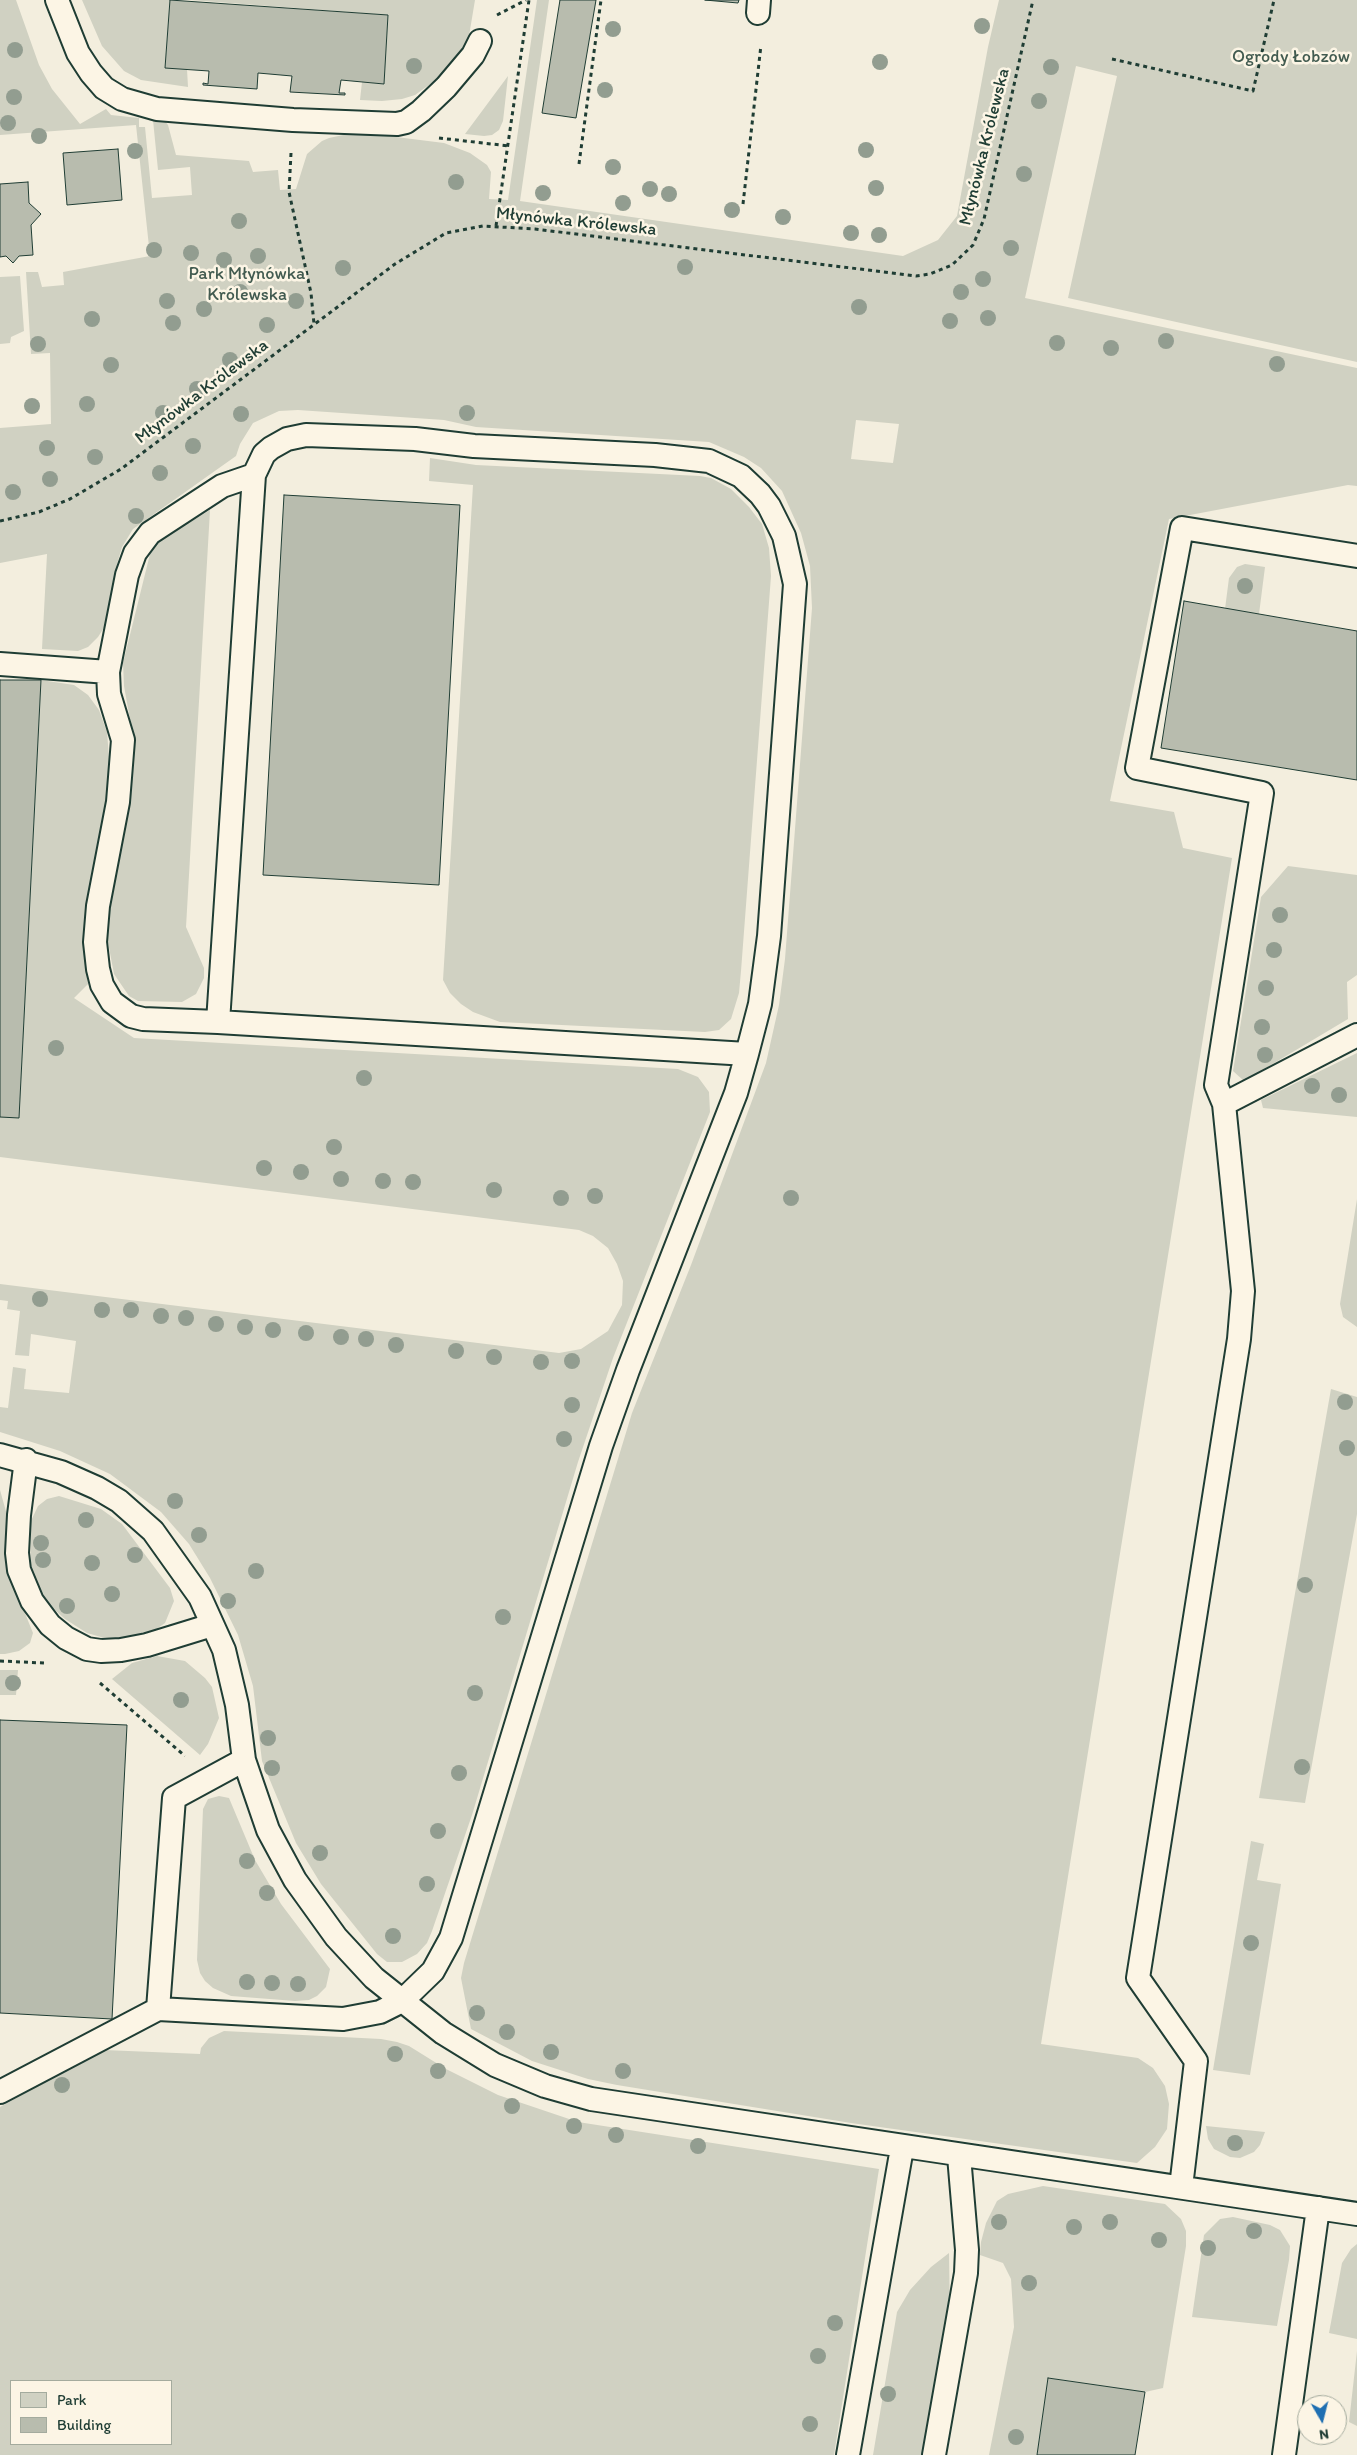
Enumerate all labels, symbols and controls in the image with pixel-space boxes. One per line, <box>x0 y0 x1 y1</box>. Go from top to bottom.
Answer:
park label: Ogrody Łobzów <box>1232 46 1350 68</box>
street label: Młynówka Królewska <box>955 66 1015 228</box>
street label: Młynówka Królewska <box>495 203 657 241</box>
park label: Park Młynówka Królewska <box>189 263 305 306</box>
street label: Młynówka Królewska <box>131 335 273 449</box>
legend <box>10 2380 172 2445</box>
text: Park <box>57 2391 87 2409</box>
north arrow <box>1297 2395 1347 2445</box>
text: Building <box>57 2416 111 2434</box>
text: N <box>1318 2425 1330 2443</box>

